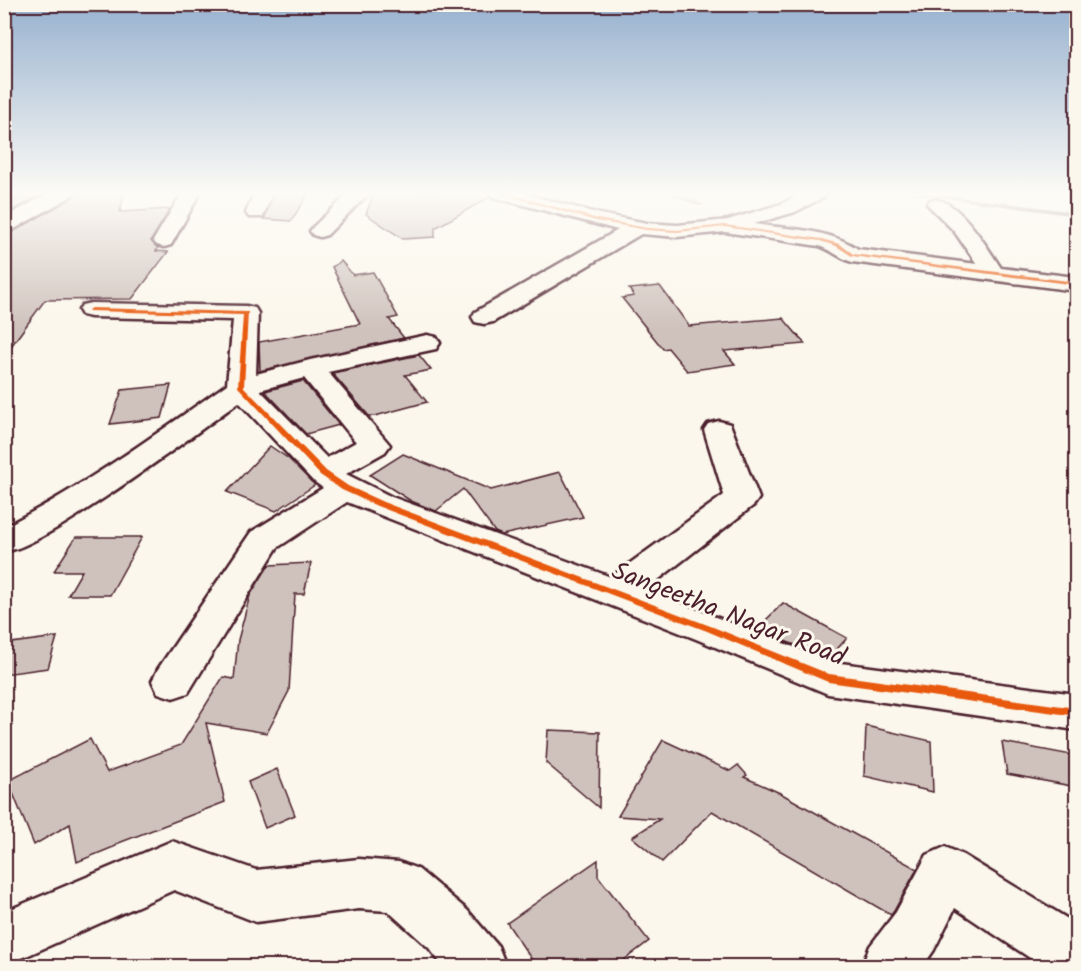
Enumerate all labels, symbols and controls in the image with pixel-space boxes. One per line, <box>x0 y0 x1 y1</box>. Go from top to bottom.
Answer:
street label: Sangeetha Nagar Road <box>605 551 852 679</box>

